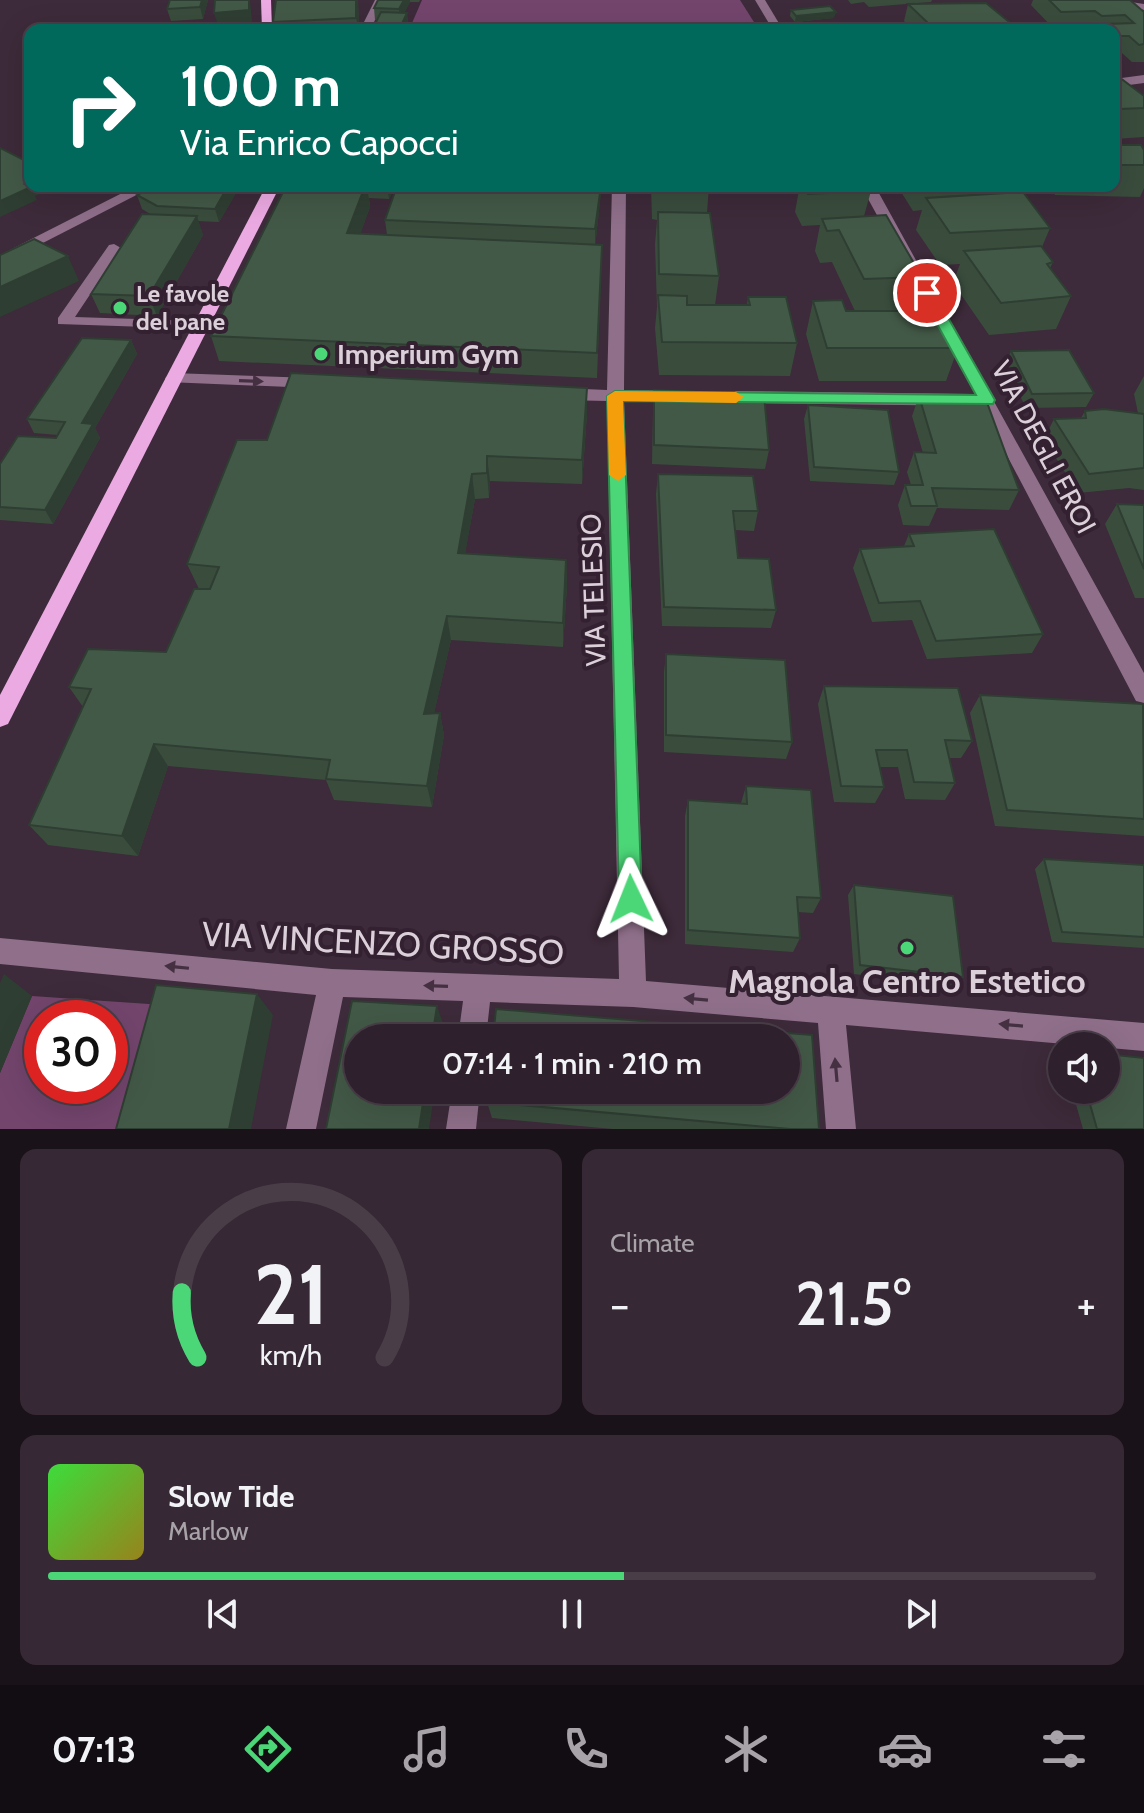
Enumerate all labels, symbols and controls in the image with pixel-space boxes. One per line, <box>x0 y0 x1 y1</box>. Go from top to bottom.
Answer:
text: 100 m <box>180 52 341 120</box>
icon: right <box>48 56 152 160</box>
text: Via Enrico Capocci <box>180 120 459 164</box>
pin <box>893 259 961 327</box>
icon: arrive <box>905 271 949 315</box>
place label: Le favole del pane <box>136 279 229 336</box>
marker: Le favole del pane <box>111 299 129 317</box>
place label: Imperium Gym <box>337 337 519 371</box>
marker: Imperium Gym <box>312 345 330 363</box>
street label: VIA DEGLI EROI <box>984 355 1104 539</box>
one-way arrow <box>239 374 264 387</box>
street label: VIA TELESIO <box>573 513 613 667</box>
position arrow <box>589 857 673 941</box>
street label: VIA VINCENZO GROSSO <box>201 913 565 973</box>
marker: Magnola Centro Estetico <box>898 939 916 957</box>
one-way arrow <box>164 960 189 973</box>
place label: Magnola Centro Estetico <box>728 960 1086 1002</box>
one-way arrow <box>423 980 448 992</box>
one-way arrow <box>683 992 708 1005</box>
speed limit sign: 30 <box>24 1000 128 1104</box>
one-way arrow <box>998 1018 1023 1031</box>
map controls <box>1048 1032 1120 1104</box>
button: sound <box>1048 1032 1120 1104</box>
text: 07:14 · 1 min · 210 m <box>442 1045 702 1082</box>
one-way arrow <box>829 1057 842 1082</box>
text: Climate <box>610 1227 695 1259</box>
text: 21 <box>254 1244 328 1345</box>
text: 21.5° <box>795 1267 911 1340</box>
text: − <box>610 1278 629 1331</box>
text: + <box>1077 1278 1096 1331</box>
text: km/h <box>260 1337 322 1372</box>
text: Slow Tide <box>168 1478 295 1515</box>
text: Marlow <box>168 1515 249 1547</box>
icon: previous <box>201 1592 245 1636</box>
icon: pause <box>550 1592 594 1636</box>
icon: next <box>899 1592 943 1636</box>
icon: directions <box>240 1721 296 1777</box>
icon: music <box>399 1721 455 1777</box>
icon: phone <box>558 1721 614 1777</box>
icon: climate <box>718 1721 774 1777</box>
icon: car <box>877 1721 933 1777</box>
icon: filters <box>1036 1721 1092 1777</box>
text: 07:13 <box>52 1727 136 1771</box>

